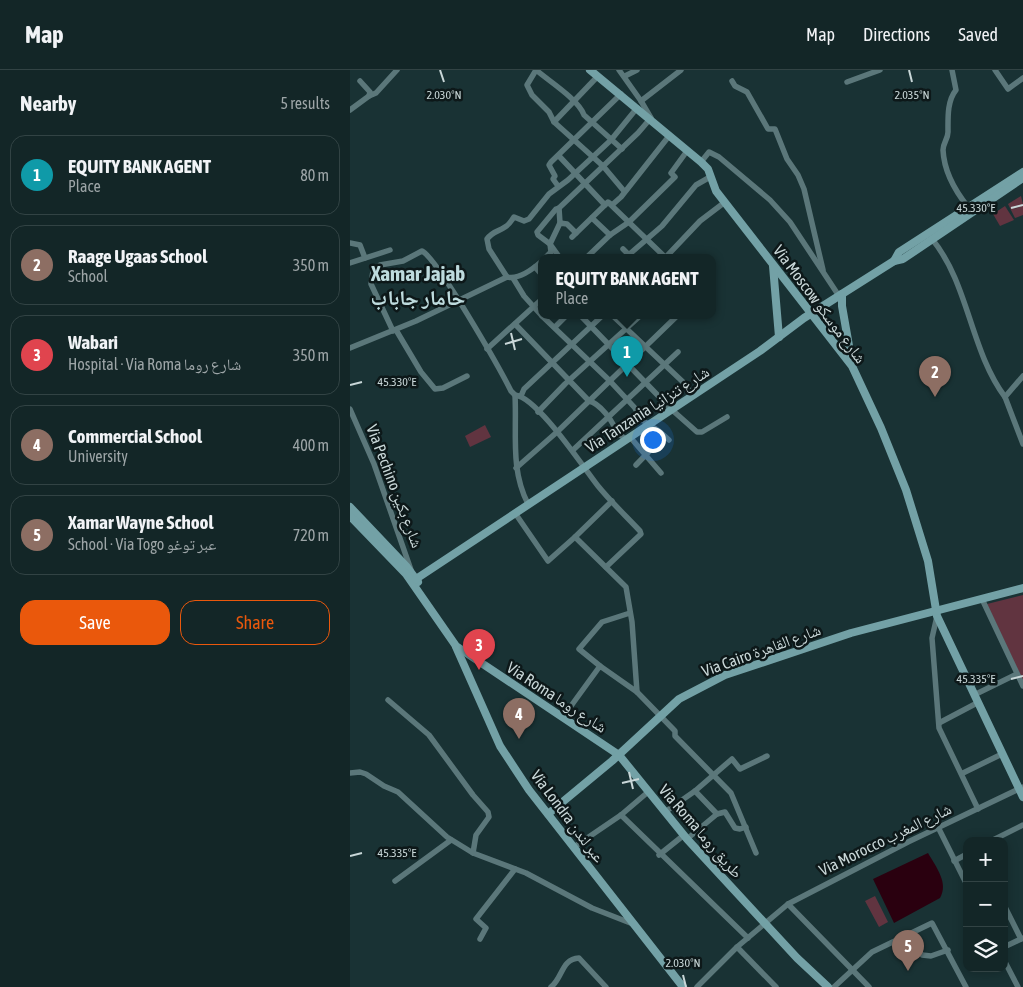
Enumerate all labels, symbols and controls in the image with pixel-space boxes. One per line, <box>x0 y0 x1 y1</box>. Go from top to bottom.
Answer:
text: Map <box>25 21 64 48</box>
text: Map <box>806 24 835 45</box>
text: Directions <box>863 24 930 45</box>
text: Saved <box>958 24 998 45</box>
text: 2.030°N <box>426 88 462 102</box>
text: 2.035°N <box>894 88 930 102</box>
text: Nearby <box>20 91 76 115</box>
text: 5 results <box>280 94 330 112</box>
text: EQUITY BANK AGENT <box>68 155 211 177</box>
text: 1 <box>33 166 41 184</box>
text: 80 m <box>300 166 329 184</box>
text: Place <box>68 177 101 195</box>
text: 45.330°E <box>957 201 995 215</box>
street label: Via Moscow شارع موسكو <box>768 242 870 368</box>
text: Raage Ugaas School <box>68 245 207 267</box>
popup <box>538 254 716 319</box>
text: 2 <box>33 256 41 274</box>
text: 350 m <box>293 256 329 274</box>
district label: Xamar Jajab حامار جاباب <box>370 261 465 310</box>
text: School <box>68 267 108 285</box>
text: EQUITY BANK AGENT <box>555 267 699 289</box>
text: Place <box>555 289 588 307</box>
text: Wabari <box>68 331 118 353</box>
pin: 1 <box>611 336 643 377</box>
text: 3 <box>33 346 41 364</box>
text: 350 m <box>293 346 329 364</box>
text: Hospital · Via Roma شارع روما <box>68 355 241 373</box>
pin: 2 <box>919 356 951 397</box>
street label: Via Tanzania شارع تنزانيا <box>582 362 713 457</box>
text: 45.330°E <box>378 375 416 389</box>
street label: Via Pechino شارع بكين <box>361 422 427 551</box>
text: Commercial School <box>68 425 202 447</box>
your location <box>640 427 666 453</box>
text: 4 <box>33 436 41 454</box>
text: 400 m <box>293 436 329 454</box>
text: University <box>68 447 128 465</box>
text: Xamar Wayne School <box>68 511 214 533</box>
text: 5 <box>33 526 41 544</box>
text: 720 m <box>293 526 329 544</box>
text: School · Via Togo عبر توغو <box>68 535 216 553</box>
button: Save <box>20 600 170 645</box>
button: Share <box>180 600 330 645</box>
street label: Via Cairo شارع القاهرة <box>699 620 824 682</box>
pin: 3 <box>463 629 495 670</box>
street label: Via Roma شارع روما <box>503 658 610 738</box>
text: 45.335°E <box>957 672 995 686</box>
pin: 4 <box>503 698 535 739</box>
street label: Vía Londra عبر لندن <box>526 766 608 867</box>
street label: Via Roma طريق روما <box>654 781 746 883</box>
street label: Via Morocco شارع المغرب <box>816 799 955 881</box>
map controls <box>963 837 1008 972</box>
button: + <box>963 837 1008 882</box>
text: 45.335°E <box>378 846 416 860</box>
button: − <box>963 882 1008 927</box>
button: layers <box>963 927 1008 972</box>
pin: 5 <box>892 930 924 971</box>
text: 2.030°N <box>665 956 701 970</box>

